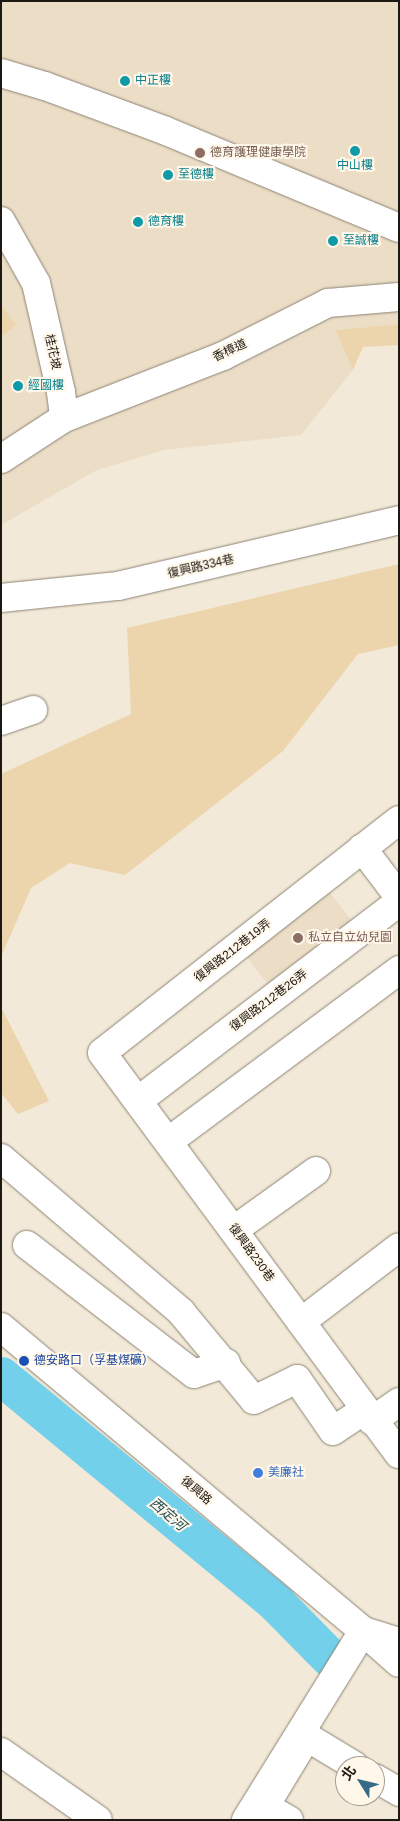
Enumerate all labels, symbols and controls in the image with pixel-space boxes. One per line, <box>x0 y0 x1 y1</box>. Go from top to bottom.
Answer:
place label: 中正樓 <box>135 74 171 88</box>
marker: 中正樓 <box>119 75 131 87</box>
marker: 中山樓 <box>349 145 361 157</box>
place label: 德育護理健康學院 <box>210 146 306 160</box>
marker: 德育護理健康學院 <box>194 147 206 159</box>
place label: 中山樓 <box>337 159 373 173</box>
place label: 至德樓 <box>178 168 214 182</box>
marker: 至德樓 <box>162 169 174 181</box>
place label: 德育樓 <box>148 215 184 229</box>
marker: 德育樓 <box>132 216 144 228</box>
place label: 至誠樓 <box>343 234 379 248</box>
marker: 至誠樓 <box>327 235 339 247</box>
street label: 桂花坡 <box>41 333 63 371</box>
street label: 香樟道 <box>211 337 249 365</box>
place label: 經國樓 <box>28 379 64 393</box>
marker: 經國樓 <box>12 380 24 392</box>
street label: 復興路334巷 <box>166 552 236 582</box>
street label: 復興路212巷19弄 <box>192 917 274 985</box>
place label: 私立自立幼兒園 <box>308 931 392 945</box>
marker: 私立自立幼兒園 <box>292 932 304 944</box>
street label: 復興路212巷26弄 <box>227 967 311 1035</box>
street label: 復興路230巷 <box>225 1221 277 1285</box>
place label: 德安路口（孚基煤礦） <box>34 1354 154 1368</box>
marker: 德安路口（孚基煤礦） <box>18 1355 30 1367</box>
place label: 美廉社 <box>268 1466 304 1480</box>
marker: 美廉社 <box>252 1467 264 1479</box>
street label: 復興路 <box>178 1474 214 1508</box>
water label: 西定河 <box>147 1494 189 1534</box>
north arrow <box>335 1756 385 1806</box>
text: 北 <box>338 1762 359 1783</box>

